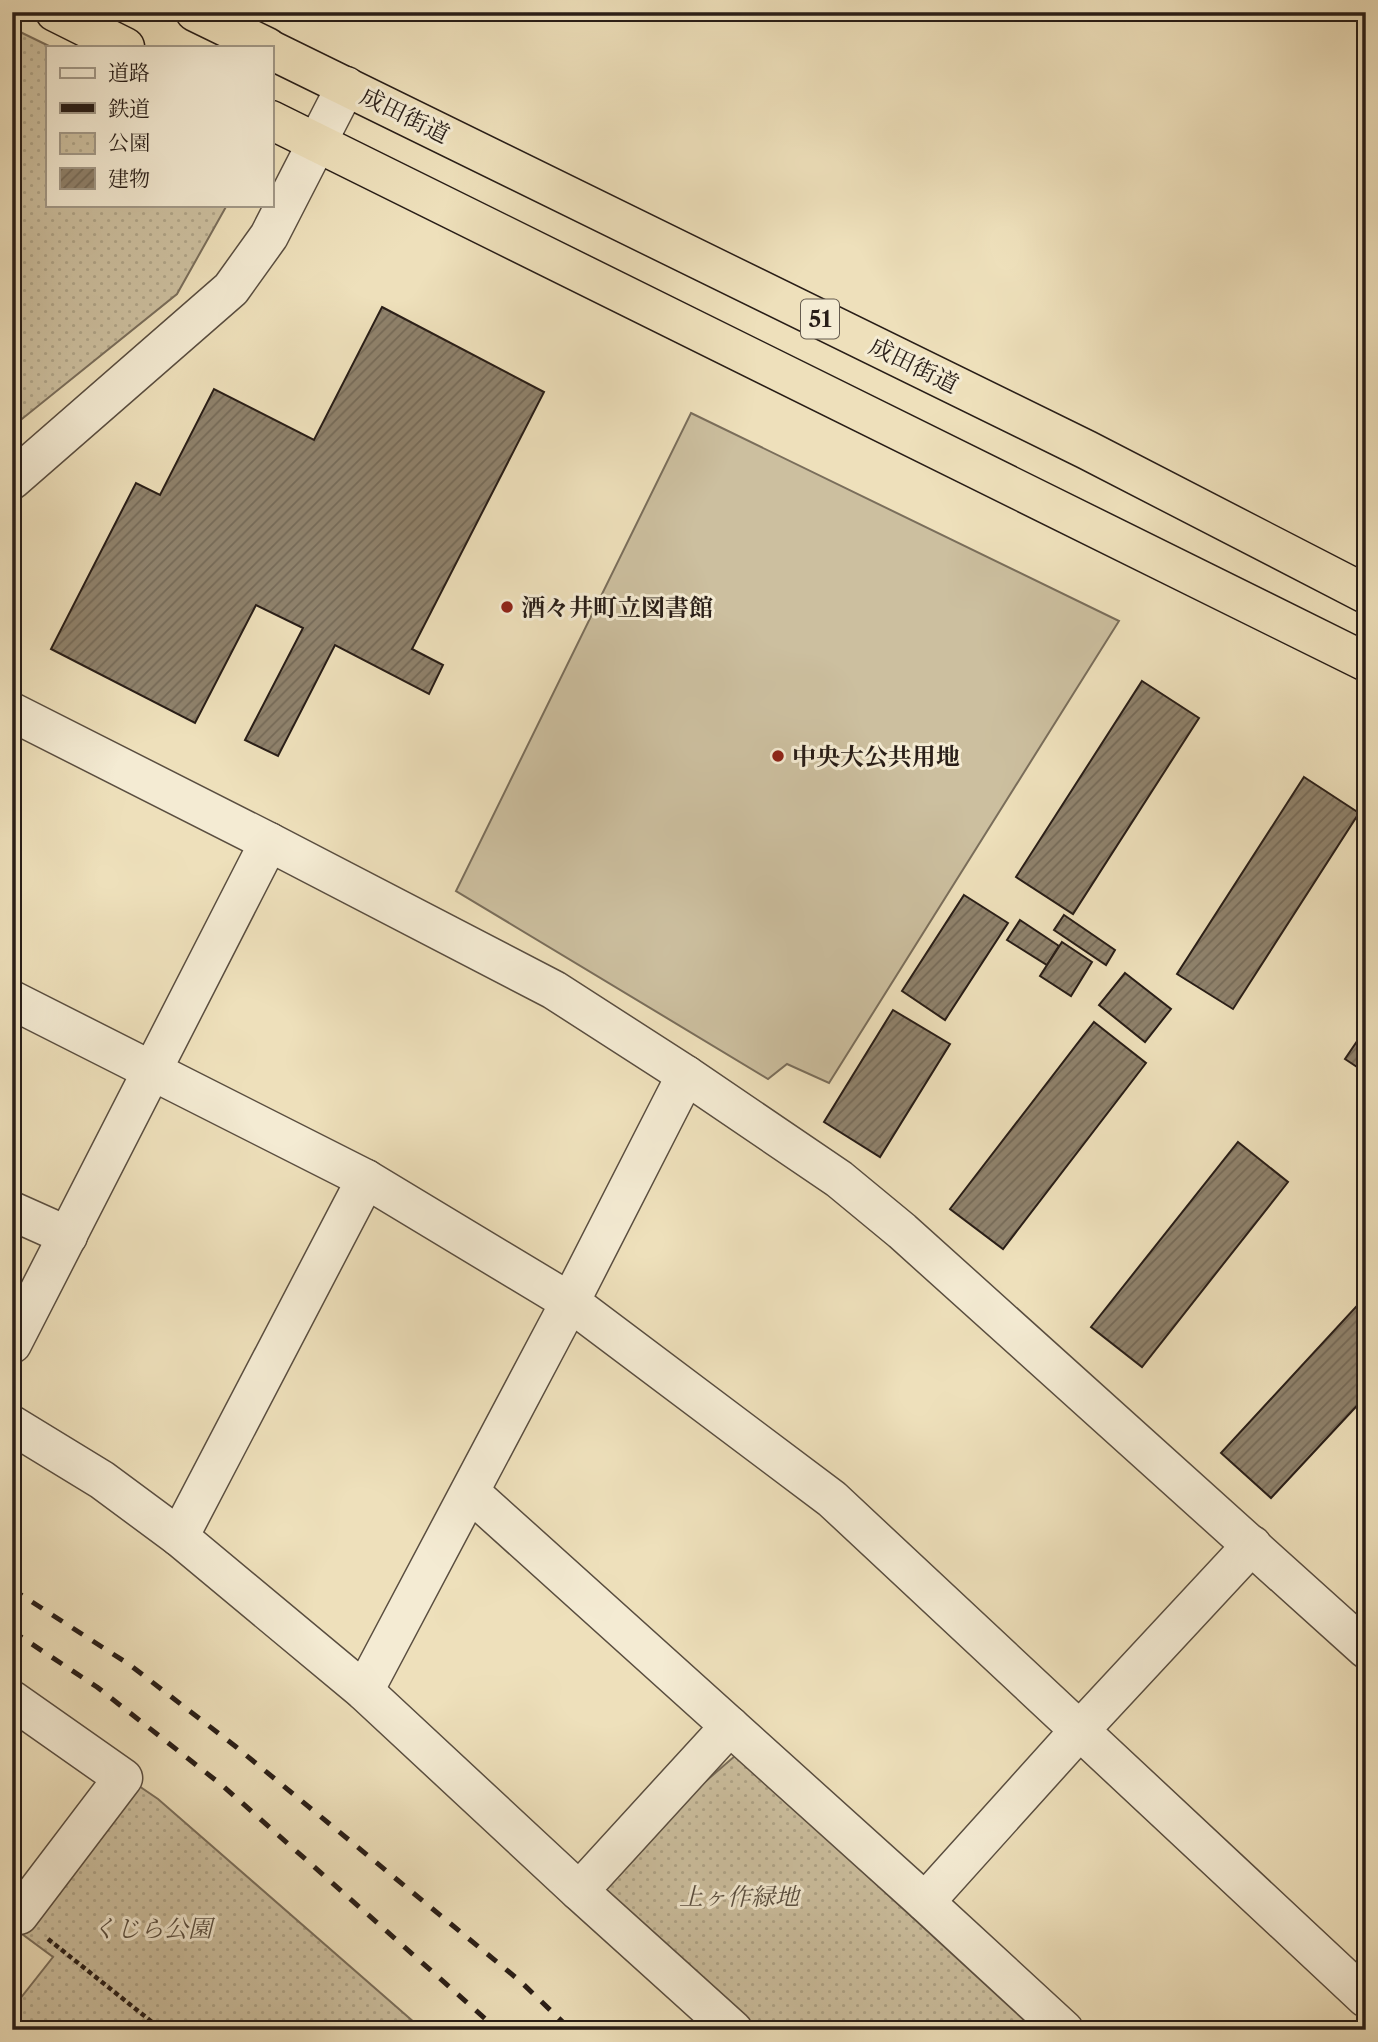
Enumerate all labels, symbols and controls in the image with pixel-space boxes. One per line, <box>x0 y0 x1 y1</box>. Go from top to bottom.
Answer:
legend <box>46 46 273 206</box>
text: 道路 <box>108 60 150 85</box>
street label: 成田街道 <box>356 81 454 149</box>
text: 鉄道 <box>108 96 150 121</box>
text: 公園 <box>108 130 150 155</box>
text: 建物 <box>108 166 150 191</box>
road number: 51 <box>801 300 839 338</box>
street label: 成田街道 <box>865 331 963 399</box>
place label: 酒々井町立図書館 <box>521 593 713 622</box>
marker: 酒々井町立図書館 <box>499 599 515 615</box>
place label: 中央大公共用地 <box>792 742 960 771</box>
marker: 中央大公共用地 <box>770 748 786 764</box>
park label: 上ヶ作緑地 <box>679 1882 802 1911</box>
park label: くじら公園 <box>92 1914 216 1943</box>

